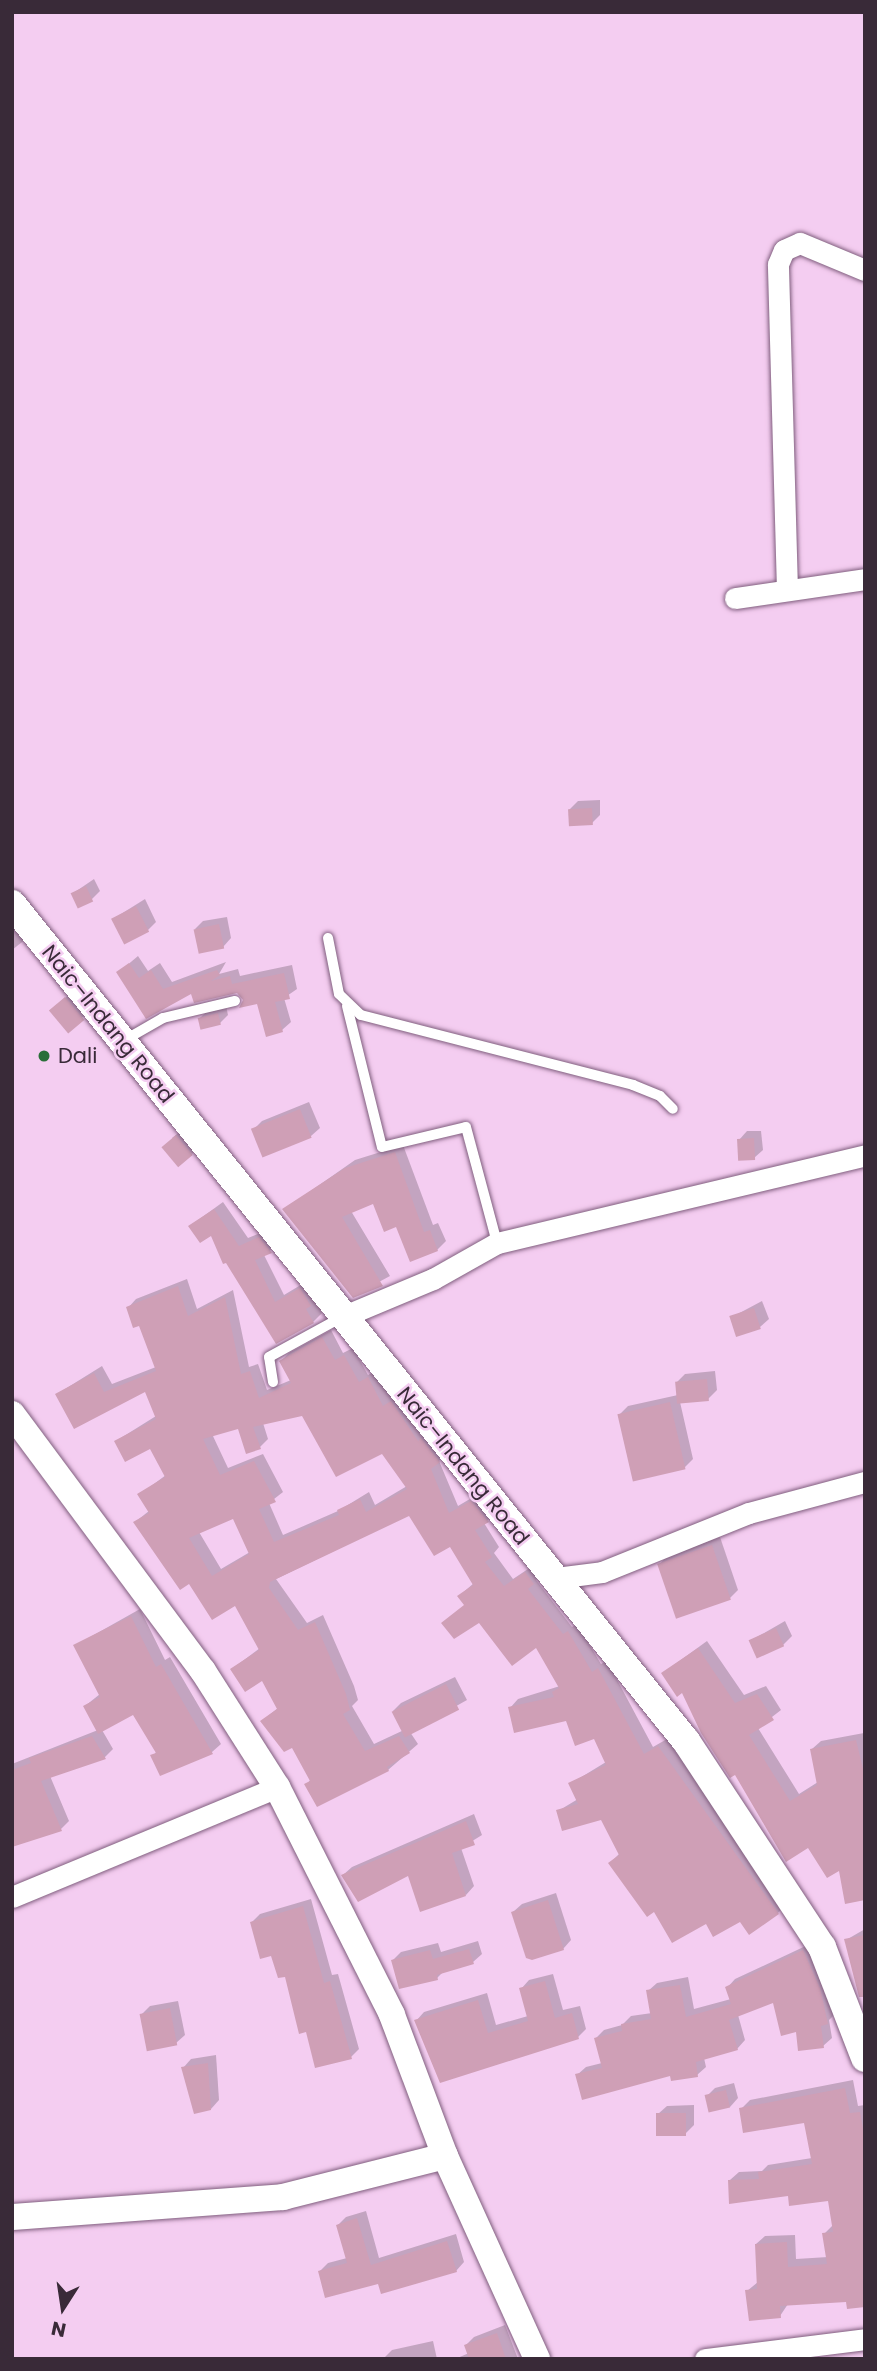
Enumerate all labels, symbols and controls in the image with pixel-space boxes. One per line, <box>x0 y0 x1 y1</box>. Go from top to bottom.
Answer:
street label: Naic–Indang Road <box>37 940 179 1108</box>
place label: Dali <box>58 1043 97 1069</box>
marker: Dali <box>36 1048 52 1064</box>
street label: Naic–Indang Road <box>392 1382 534 1550</box>
north arrow <box>28 2273 98 2343</box>
text: N <box>49 2314 68 2344</box>

